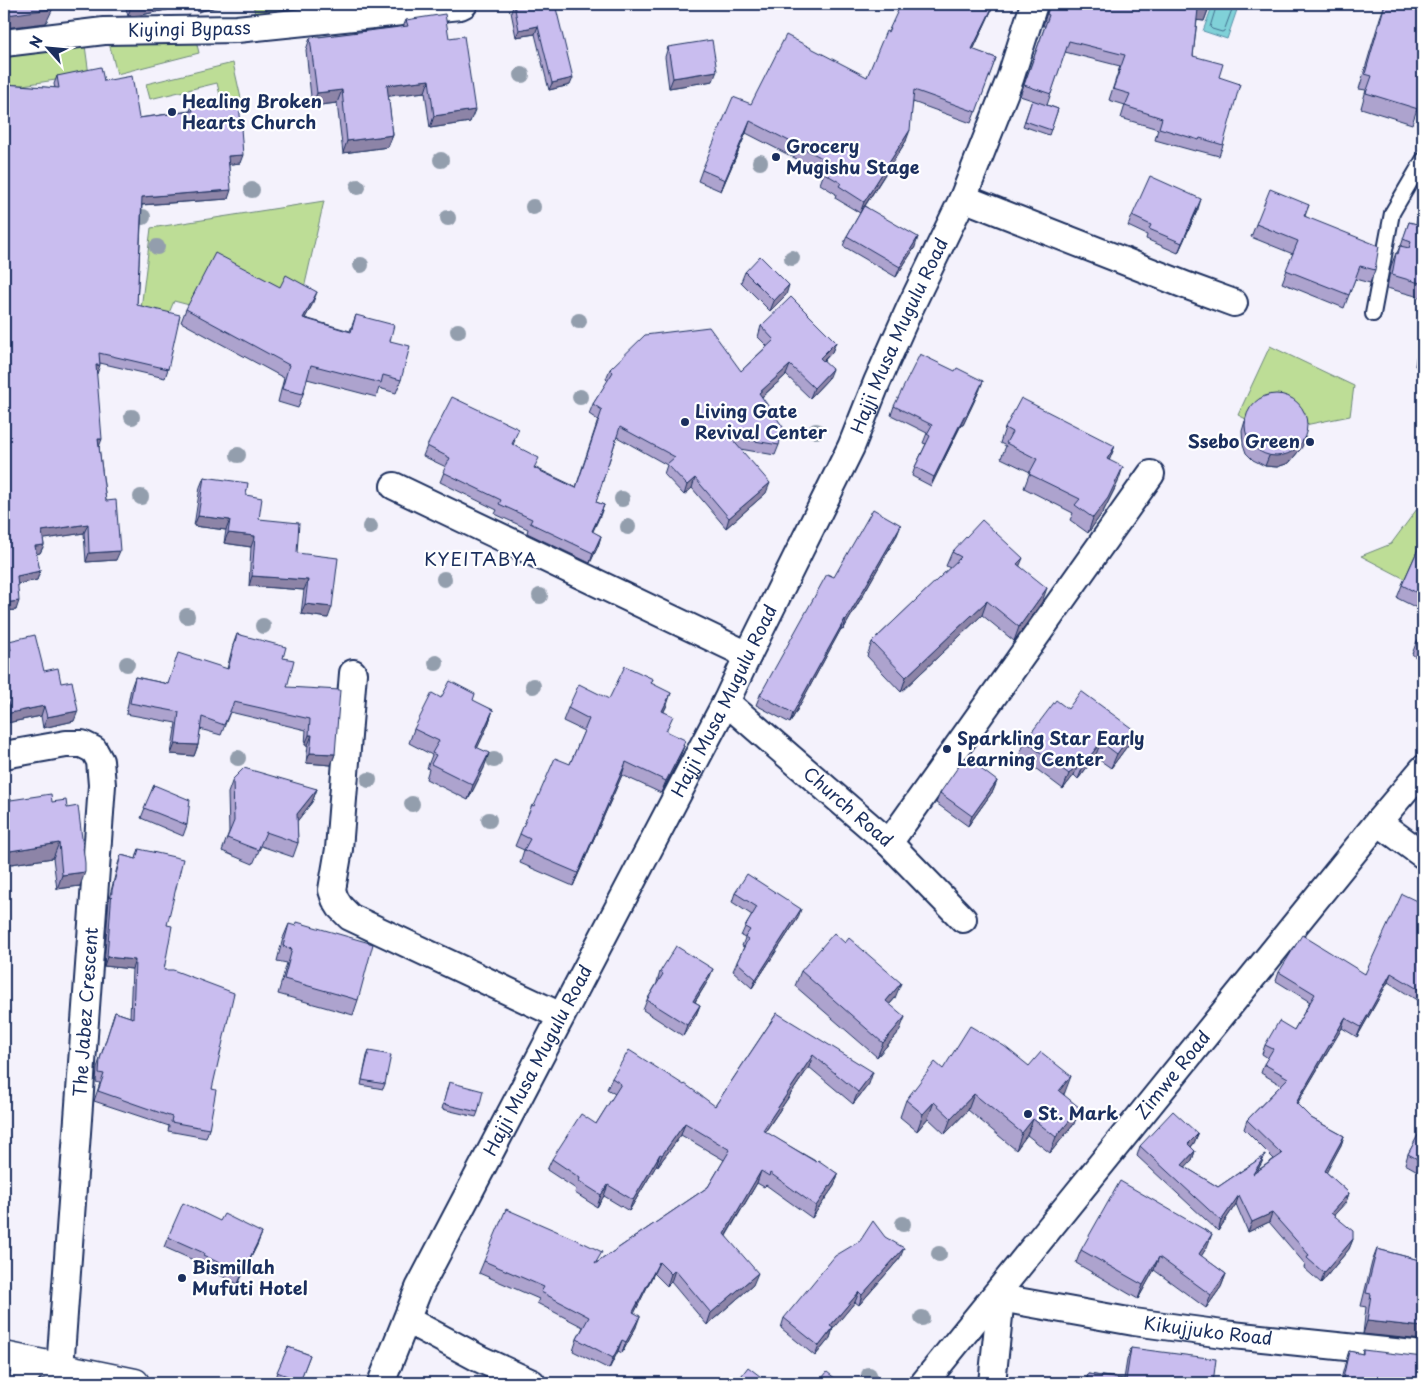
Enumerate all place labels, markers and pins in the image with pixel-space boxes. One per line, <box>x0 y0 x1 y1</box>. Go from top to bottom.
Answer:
place label: Healing Broken Hearts Church <box>182 87 322 135</box>
marker: Healing Broken Hearts Church <box>166 106 178 118</box>
place label: Grocery Mugishu Stage <box>786 132 920 180</box>
marker: Grocery Mugishu Stage <box>770 151 782 163</box>
place label: Living Gate Revival Center <box>695 397 828 445</box>
marker: Living Gate Revival Center <box>679 416 691 428</box>
place label: Ssebo Green <box>1188 427 1300 454</box>
marker: Ssebo Green <box>1304 436 1316 448</box>
place label: Sparkling Star Early Learning Center <box>957 724 1145 772</box>
marker: Sparkling Star Early Learning Center <box>941 743 953 755</box>
place label: St. Mark <box>1038 1099 1118 1126</box>
marker: St. Mark <box>1022 1108 1034 1120</box>
place label: Bismillah Mufuti Hotel <box>192 1253 308 1301</box>
marker: Bismillah Mufuti Hotel <box>176 1272 188 1284</box>

